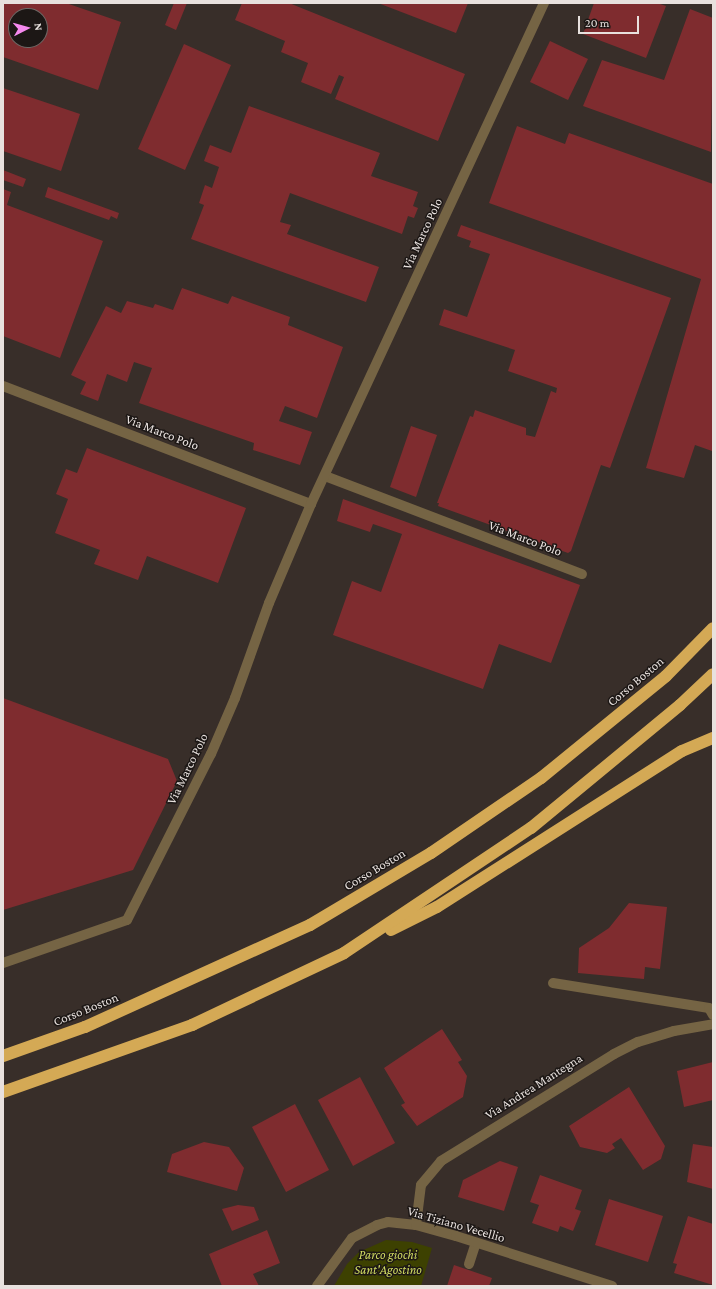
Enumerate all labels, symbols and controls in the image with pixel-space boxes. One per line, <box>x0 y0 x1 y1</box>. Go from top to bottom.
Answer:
north arrow <box>8 8 48 48</box>
scale bar <box>580 8 641 34</box>
text: 20 m <box>585 16 609 30</box>
text: N <box>33 22 45 31</box>
street label: Via Marco Polo <box>400 196 446 272</box>
street label: Via Marco Polo <box>123 412 201 454</box>
street label: Via Marco Polo <box>486 518 564 560</box>
street label: Corso Boston <box>605 654 667 710</box>
street label: Via Marco Polo <box>164 731 212 807</box>
street label: Corso Boston <box>341 846 409 894</box>
street label: Corso Boston <box>51 990 121 1030</box>
street label: Via Andrea Mantegna <box>482 1051 586 1123</box>
street label: Via Tiziano Vecellio <box>405 1204 507 1246</box>
park label: Parco giochi Sant'Agostino <box>354 1248 422 1279</box>

